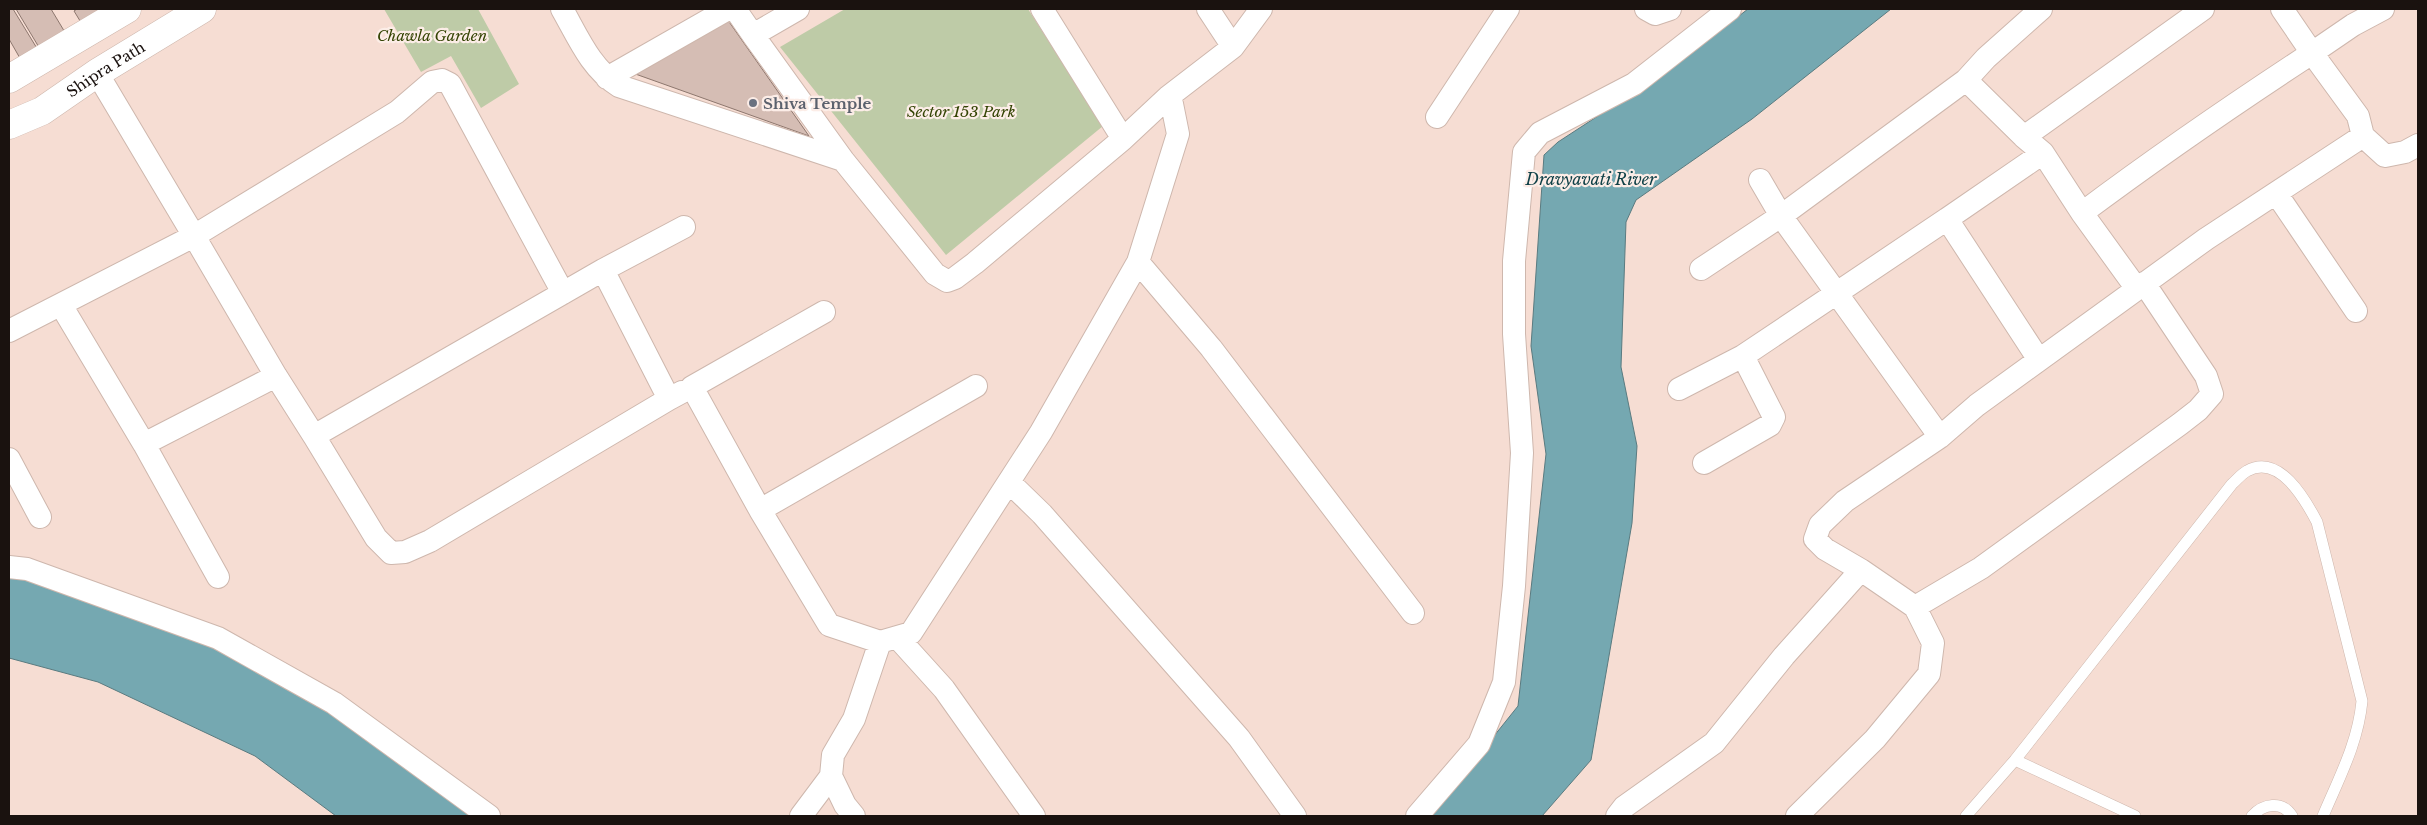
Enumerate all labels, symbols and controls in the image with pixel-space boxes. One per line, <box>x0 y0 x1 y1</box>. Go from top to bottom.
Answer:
park label: Chawla Garden <box>377 26 487 45</box>
street label: Shipra Path <box>62 37 148 101</box>
place label: Shiva Temple <box>763 94 872 113</box>
marker: Shiva Temple <box>747 97 759 109</box>
park label: Sector 153 Park <box>907 102 1015 121</box>
water label: Dravyavati River <box>1525 169 1657 189</box>

